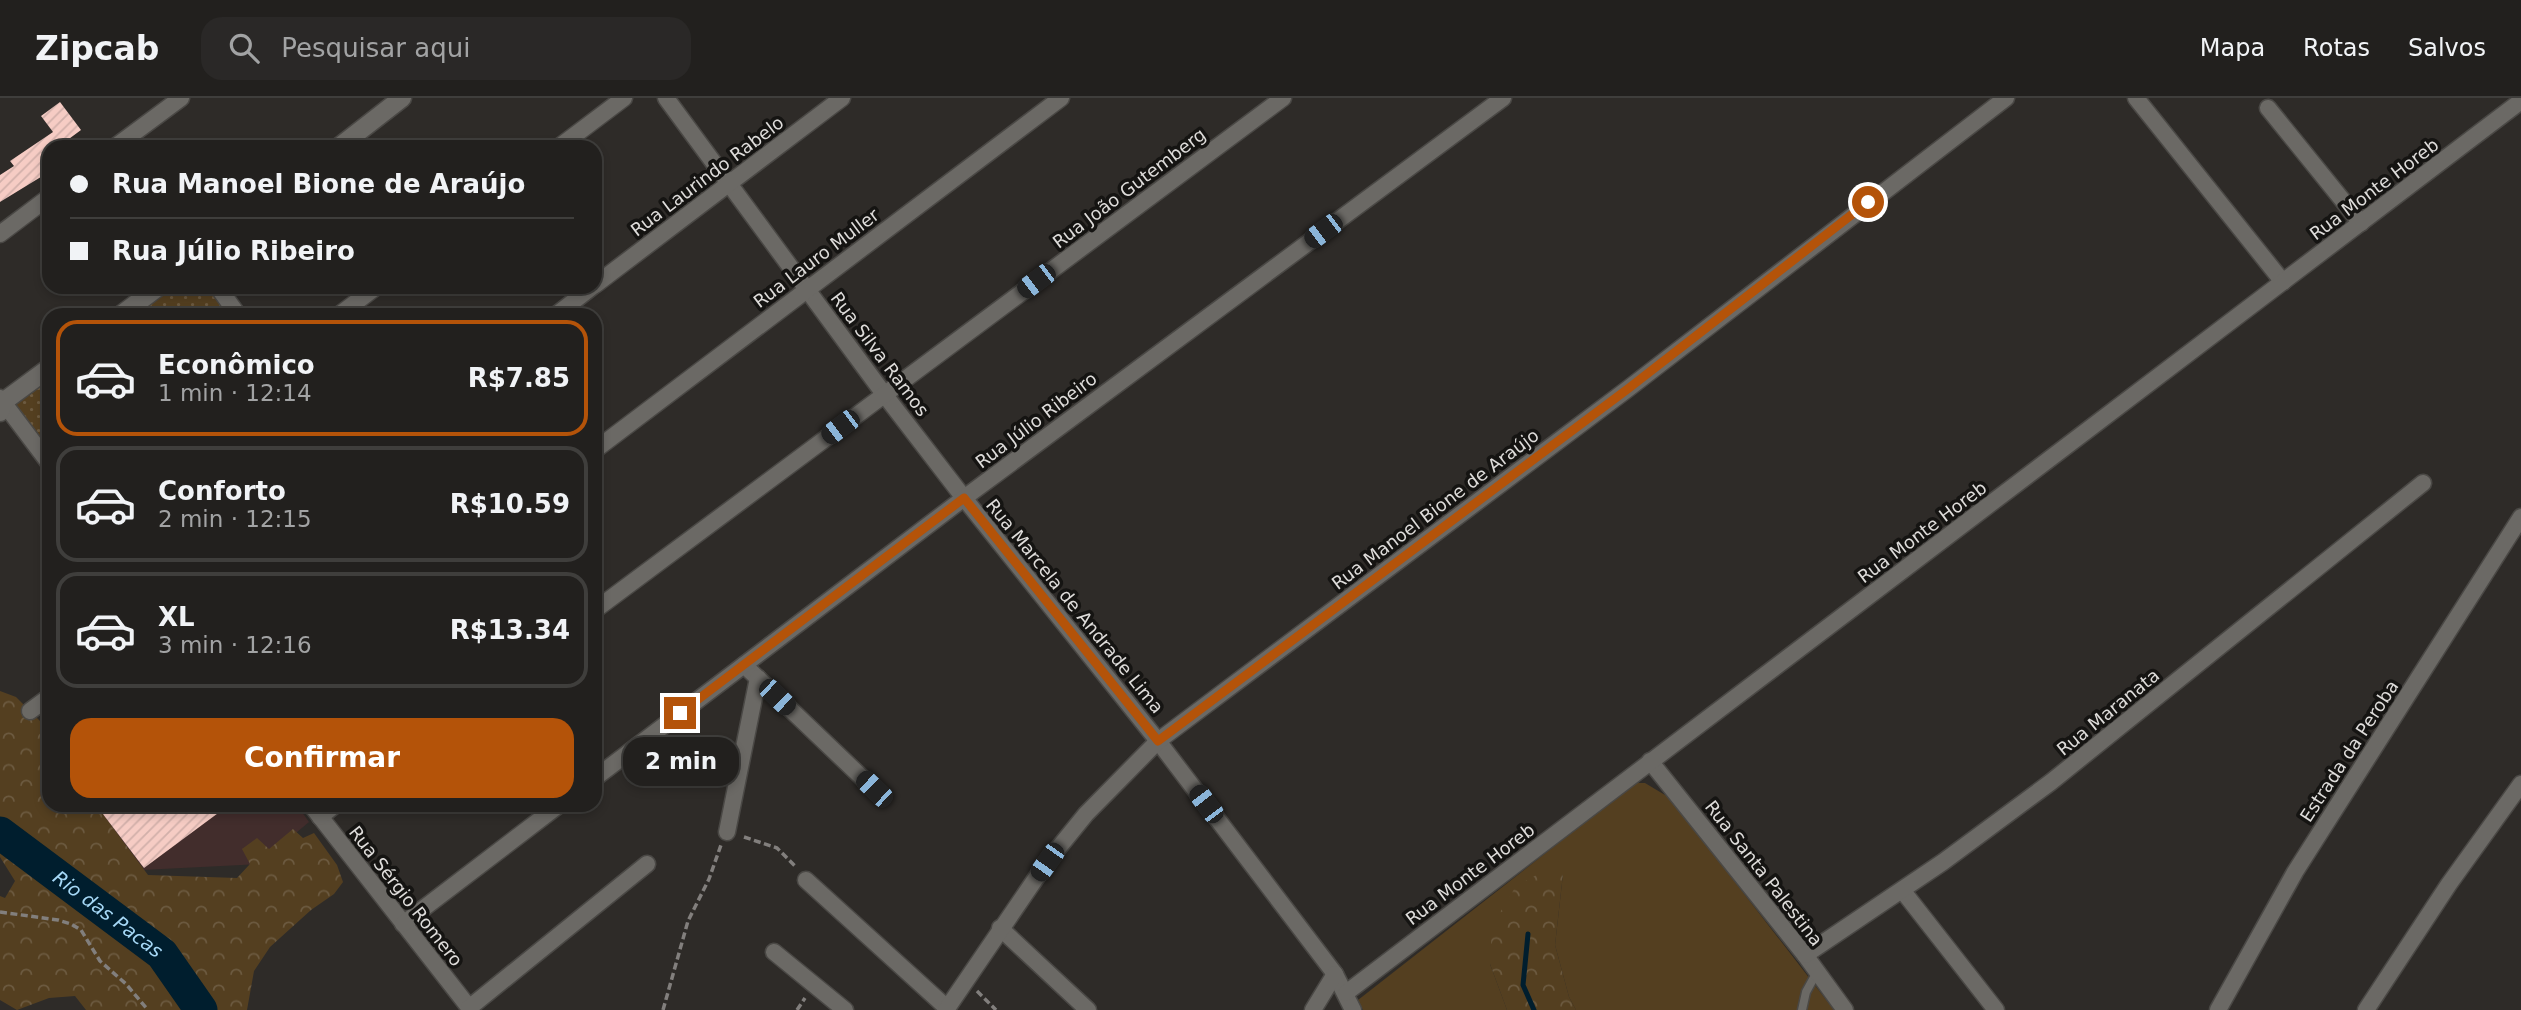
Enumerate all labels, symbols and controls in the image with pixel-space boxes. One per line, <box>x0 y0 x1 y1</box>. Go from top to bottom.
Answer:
search box <box>201 17 691 80</box>
text: Zipcab <box>35 29 159 68</box>
icon: search <box>225 29 263 67</box>
text: Pesquisar aqui <box>281 33 470 63</box>
text: Mapa <box>2200 34 2265 62</box>
text: Rotas <box>2303 34 2370 62</box>
text: Salvos <box>2408 34 2486 62</box>
street label: Rua Laurindo Rabelo <box>626 112 788 240</box>
street label: Rua João Gutemberg <box>1048 124 1210 252</box>
street label: Rua Monte Horeb <box>2305 134 2443 244</box>
text: Rua Manoel Bione de Araújo <box>112 169 525 199</box>
route start <box>1852 186 1884 218</box>
street label: Rua Lauro Muller <box>749 204 883 312</box>
car <box>1300 210 1347 252</box>
text: Rua Júlio Ribeiro <box>112 236 355 266</box>
car <box>1013 260 1060 302</box>
street label: Rua Silva Ramos <box>827 288 933 420</box>
icon: car <box>74 347 137 410</box>
text: Econômico <box>158 350 315 380</box>
text: R$7.85 <box>468 363 570 393</box>
street label: Rua Júlio Ribeiro <box>971 368 1101 472</box>
text: 1 min · 12:14 <box>158 380 312 406</box>
car <box>817 406 864 448</box>
street label: Rua Manoel Bione de Araújo <box>1327 424 1543 594</box>
icon: car <box>74 473 137 536</box>
text: Conforto <box>158 476 286 506</box>
street label: Rua Monte Horeb <box>1853 477 1991 587</box>
text: R$10.59 <box>450 489 570 519</box>
street label: Rua Marcela de Andrade Lima <box>982 495 1168 717</box>
text: 2 min · 12:15 <box>158 506 312 532</box>
icon: car <box>74 599 137 662</box>
text: XL <box>158 602 195 632</box>
text: R$13.34 <box>450 615 570 645</box>
text: 3 min · 12:16 <box>158 632 312 658</box>
street label: Rua Maranata <box>2053 664 2163 760</box>
car <box>755 675 800 719</box>
street label: Estrada da Peroba <box>2295 676 2403 826</box>
route end <box>664 697 696 729</box>
button: Confirmar <box>70 718 574 798</box>
callout: 2 min <box>622 738 738 786</box>
text: 2 min <box>645 748 717 774</box>
car <box>852 767 897 811</box>
car <box>1185 781 1228 827</box>
street label: Rua Santa Palestina <box>1701 796 1827 950</box>
street label: Rua Monte Horeb <box>1401 819 1539 929</box>
street label: Rua Sérgio Romero <box>345 822 467 970</box>
car <box>1027 839 1068 885</box>
water label: Rio das Pacas <box>49 866 167 962</box>

